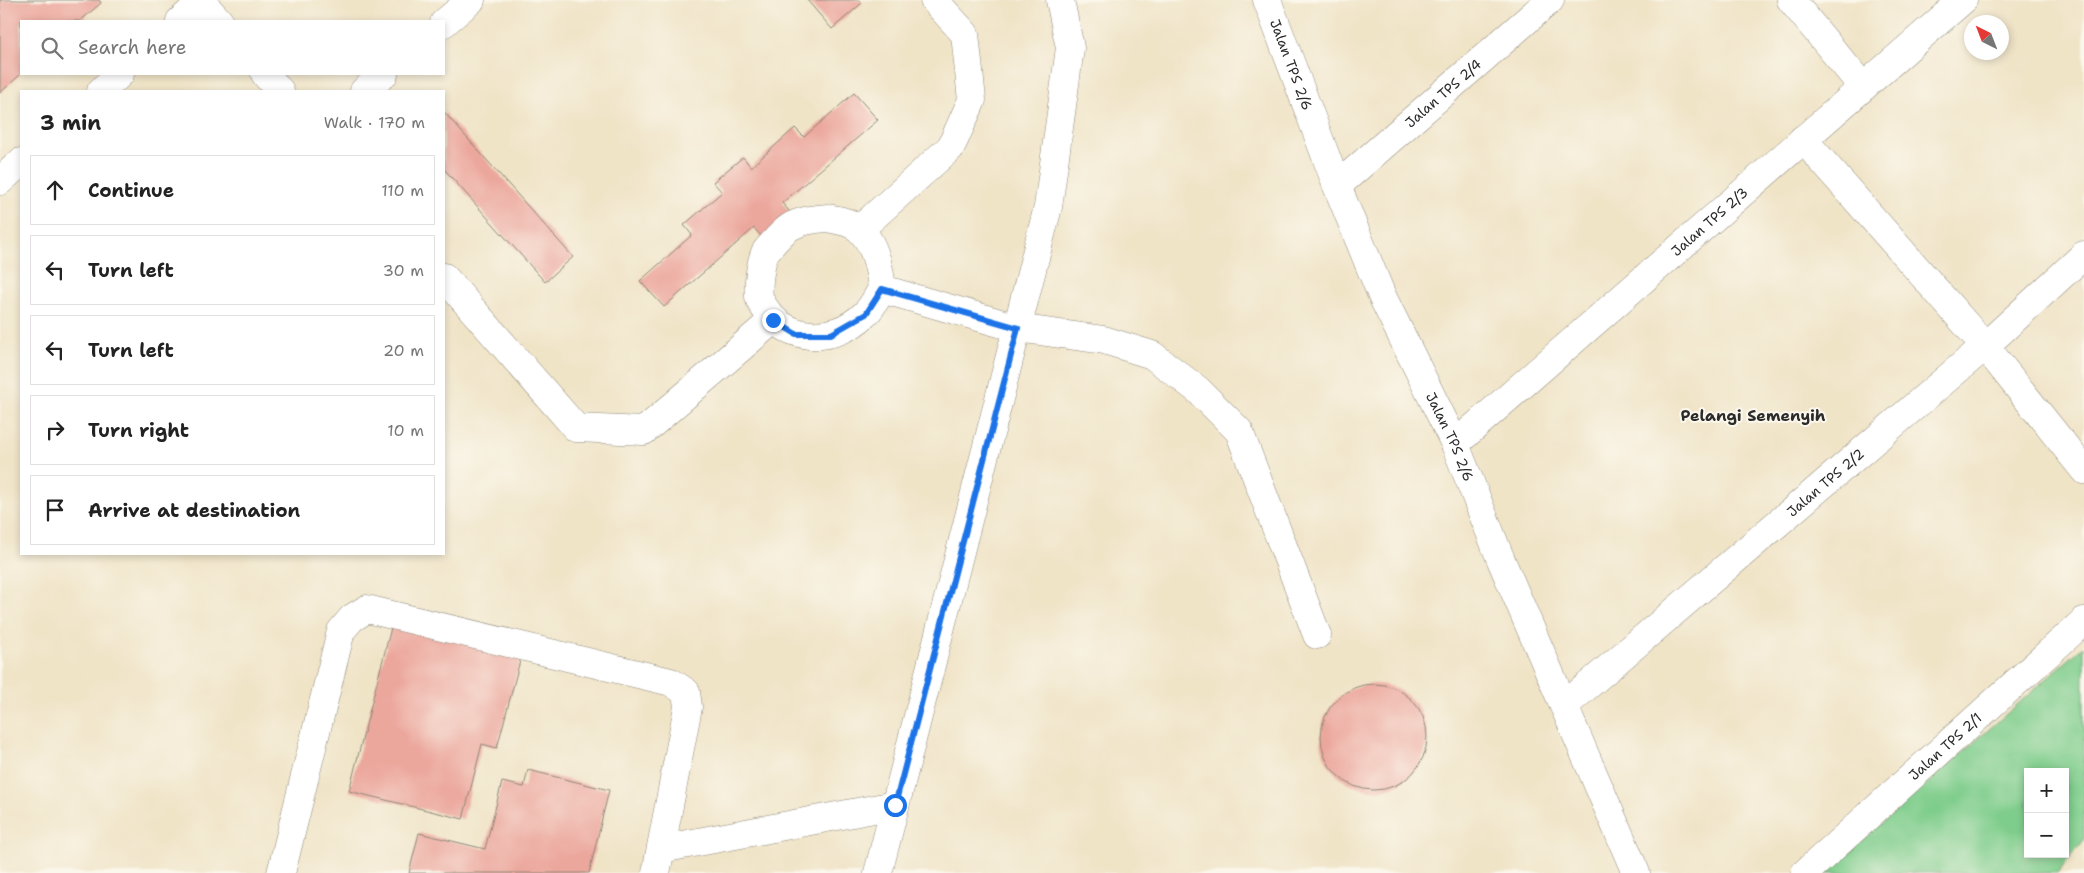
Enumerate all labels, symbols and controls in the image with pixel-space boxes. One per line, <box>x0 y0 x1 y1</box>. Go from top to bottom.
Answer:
north arrow <box>1964 15 2009 60</box>
street label: Jalan TPS 2/6 <box>1266 17 1317 113</box>
search box <box>20 20 445 75</box>
icon: search <box>38 34 66 62</box>
text: Search here <box>78 35 187 60</box>
street label: Jalan TPS 2/4 <box>1401 55 1485 131</box>
text: 3 min <box>40 109 101 137</box>
text: Walk · 170 m <box>324 112 425 133</box>
icon: ahead <box>41 176 69 204</box>
text: Continue <box>88 178 174 203</box>
text: 110 m <box>381 180 424 201</box>
street label: Jalan TPS 2/3 <box>1667 183 1752 260</box>
icon: left <box>41 256 69 284</box>
text: Turn left <box>88 258 174 283</box>
text: 30 m <box>383 260 424 281</box>
route end <box>762 309 785 332</box>
icon: left <box>41 336 69 364</box>
text: Turn left <box>88 338 174 363</box>
text: 20 m <box>383 340 424 361</box>
street label: Jalan TPS 2/6 <box>1422 389 1478 484</box>
district label: Pelangi Semenyih <box>1681 405 1826 426</box>
icon: right <box>41 416 69 444</box>
text: Turn right <box>88 418 189 443</box>
text: 10 m <box>387 420 424 441</box>
street label: Jalan TPS 2/2 <box>1783 444 1868 520</box>
icon: arrive <box>41 496 69 524</box>
text: Arrive at destination <box>88 498 300 523</box>
street label: Jalan TPS 2/1 <box>1905 709 1986 784</box>
map controls <box>2024 768 2069 858</box>
button: + <box>2024 768 2069 813</box>
route start <box>884 794 907 817</box>
button: − <box>2024 813 2069 858</box>

